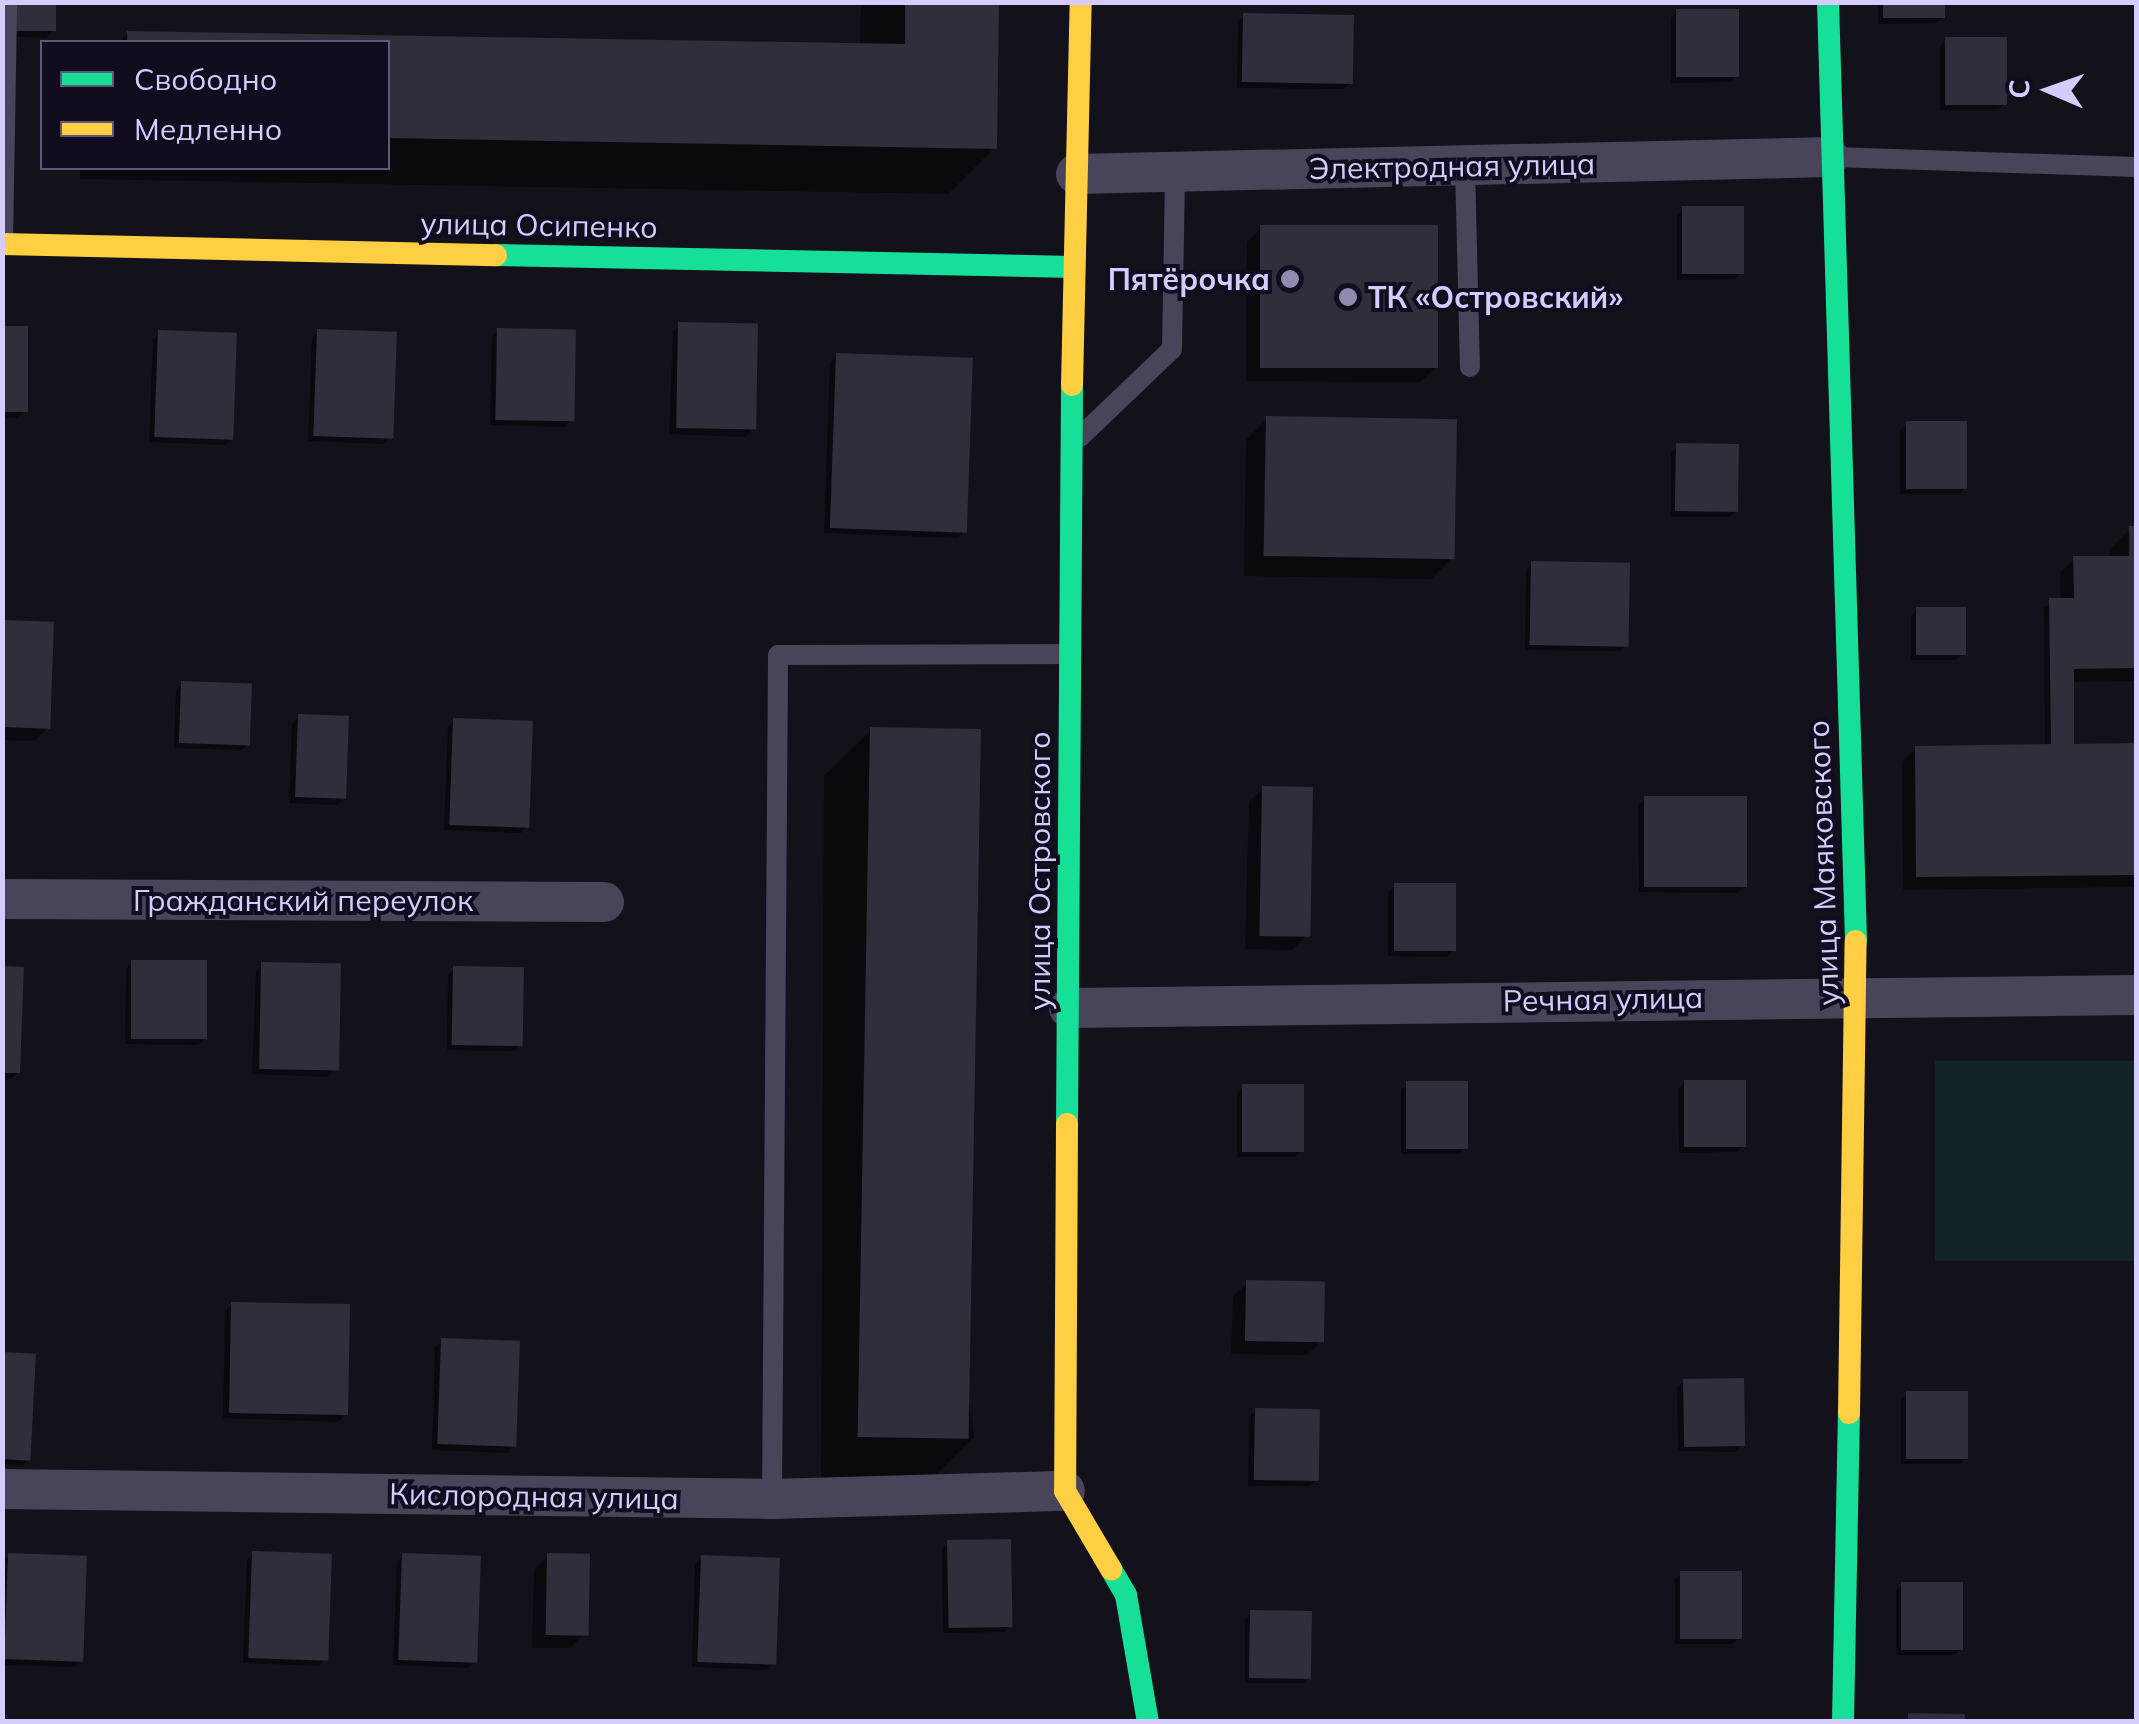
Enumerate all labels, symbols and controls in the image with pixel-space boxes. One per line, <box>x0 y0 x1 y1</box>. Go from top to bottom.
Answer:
legend <box>40 40 390 170</box>
north arrow <box>1999 40 2099 140</box>
text: Свободно <box>134 60 277 98</box>
text: С <box>2001 79 2036 99</box>
text: Медленно <box>134 110 282 148</box>
street label: Электродная улица <box>1309 146 1595 186</box>
street label: улица Осипенко <box>420 205 658 245</box>
place label: Пятёрочка <box>1108 261 1270 297</box>
marker: Пятёрочка <box>1279 268 1301 290</box>
place label: ТК «Островский» <box>1368 279 1623 315</box>
marker: ТК «Островский» <box>1337 286 1359 308</box>
street label: улица Маяковского <box>1800 720 1846 1006</box>
street label: улица Островского <box>1021 731 1057 1011</box>
street label: Гражданский переулок <box>133 882 473 918</box>
street label: Речная улица <box>1502 979 1704 1019</box>
street label: Кислородная улица <box>389 1475 679 1517</box>

